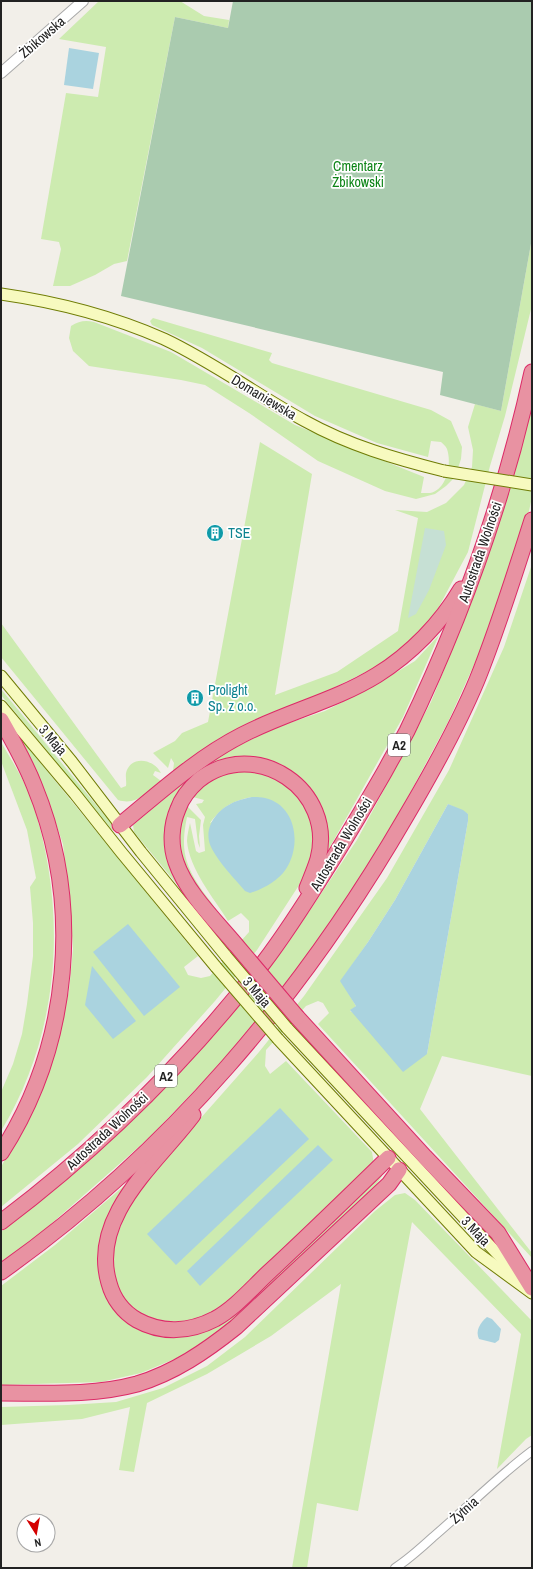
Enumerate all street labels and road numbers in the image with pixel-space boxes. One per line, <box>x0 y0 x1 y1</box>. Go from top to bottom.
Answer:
street label: Żbikowska <box>15 12 69 62</box>
street label: Domaniewska <box>228 371 300 424</box>
street label: Autostrada Wolności <box>454 499 506 606</box>
street label: 3 Maja <box>35 721 71 759</box>
road number: A2 <box>388 734 410 756</box>
street label: Autostrada Wolności <box>306 794 376 895</box>
street label: 3 Maja <box>239 973 275 1011</box>
road number: A2 <box>155 1065 177 1087</box>
street label: Autostrada Wolności <box>61 1088 152 1174</box>
street label: 3 Maja <box>458 1212 495 1250</box>
street label: Żytnia <box>446 1492 482 1527</box>

